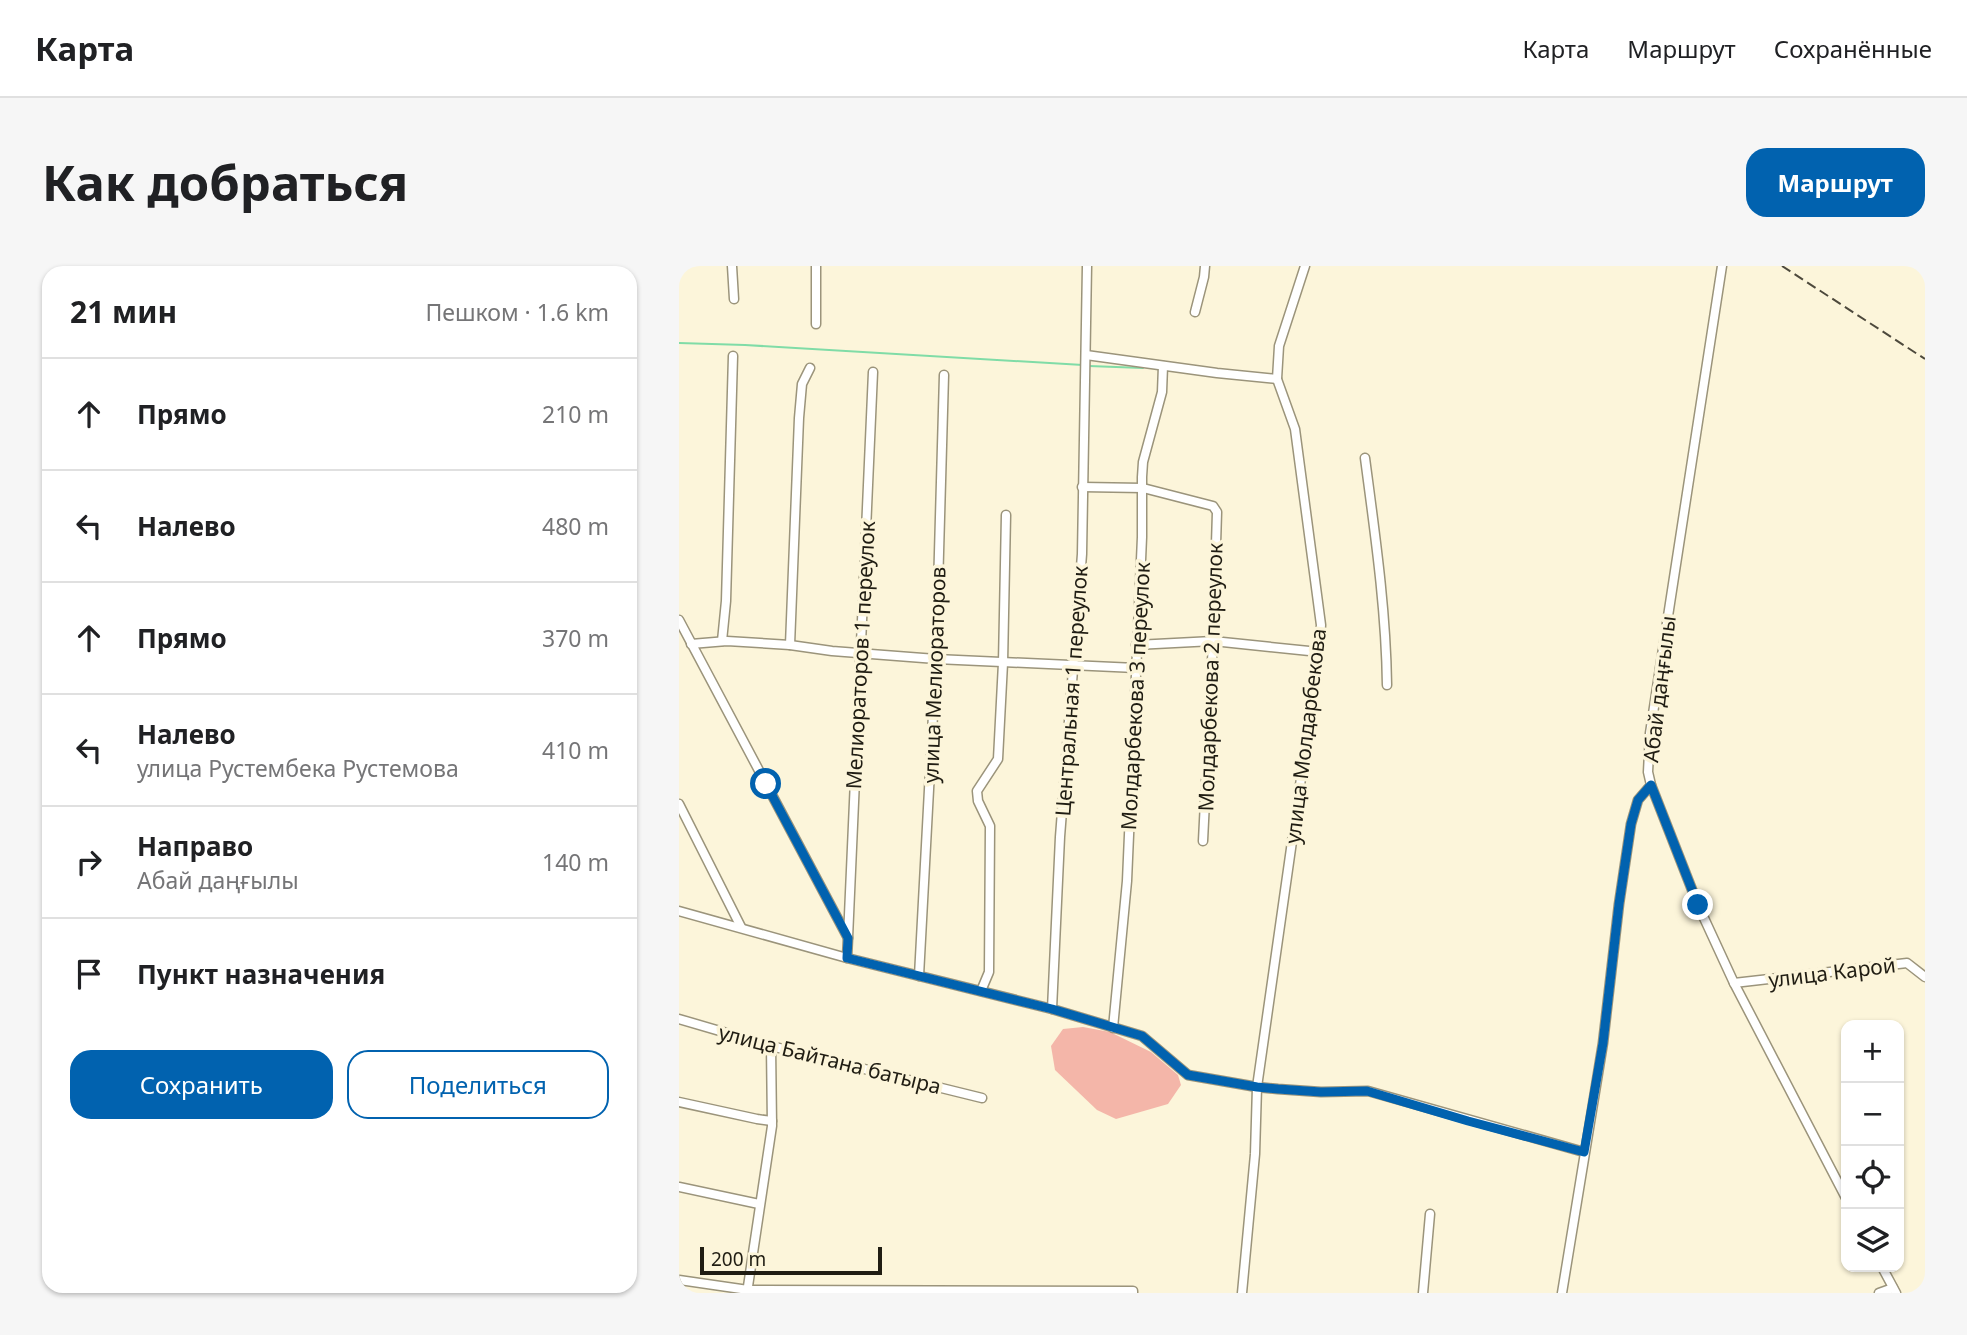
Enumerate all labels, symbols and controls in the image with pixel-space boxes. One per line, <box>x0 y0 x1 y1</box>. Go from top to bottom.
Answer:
text: Карта <box>35 26 134 71</box>
text: Карта <box>1522 32 1589 65</box>
text: Маршрут <box>1627 32 1736 65</box>
text: Сохранённые <box>1774 32 1932 65</box>
button: Маршрут <box>1746 148 1925 217</box>
text: Как добраться <box>42 149 408 215</box>
text: 21 мин <box>70 291 177 332</box>
text: Пешком · 1.6 km <box>425 296 609 328</box>
icon: ahead <box>70 395 108 433</box>
text: Прямо <box>137 396 227 432</box>
text: 210 m <box>542 398 609 430</box>
icon: left <box>70 507 108 545</box>
text: Налево <box>137 508 236 544</box>
text: 480 m <box>542 510 609 542</box>
street label: Мелиораторов 1 переулок <box>839 520 881 790</box>
street label: Молдарбекова 2 переулок <box>1191 542 1229 812</box>
street label: Молдарбекова 3 переулок <box>1114 561 1156 831</box>
street label: Центральная 1 переулок <box>1048 565 1094 817</box>
street label: улица Мелиораторов <box>916 566 952 784</box>
street label: Абай даңғылы <box>1636 614 1682 764</box>
icon: ahead <box>70 619 108 657</box>
text: Прямо <box>137 620 227 656</box>
text: 370 m <box>542 622 609 654</box>
street label: улица Молдарбекова <box>1278 627 1332 845</box>
text: Налево <box>137 716 236 752</box>
icon: left <box>70 731 108 769</box>
text: 410 m <box>542 734 609 766</box>
text: улица Рустембека Рустемова <box>137 752 459 784</box>
route start <box>750 768 781 799</box>
text: Направо <box>137 828 253 864</box>
icon: right <box>70 843 108 881</box>
text: 140 m <box>542 846 609 878</box>
text: Абай даңғылы <box>137 864 299 896</box>
route end <box>1682 889 1713 920</box>
street label: улица Карой <box>1767 950 1897 994</box>
icon: arrive <box>70 955 108 993</box>
text: Пункт назначения <box>137 956 385 992</box>
street label: улица Байтана батыра <box>716 1018 944 1100</box>
map controls <box>1841 1020 1904 1272</box>
button: + <box>1841 1020 1904 1083</box>
button: Сохранить <box>70 1050 333 1119</box>
button: Поделиться <box>347 1050 609 1119</box>
button: − <box>1841 1083 1904 1146</box>
button: locate <box>1841 1146 1904 1209</box>
button: layers <box>1841 1209 1904 1272</box>
scale bar <box>700 1244 882 1276</box>
text: 200 m <box>711 1246 766 1272</box>

